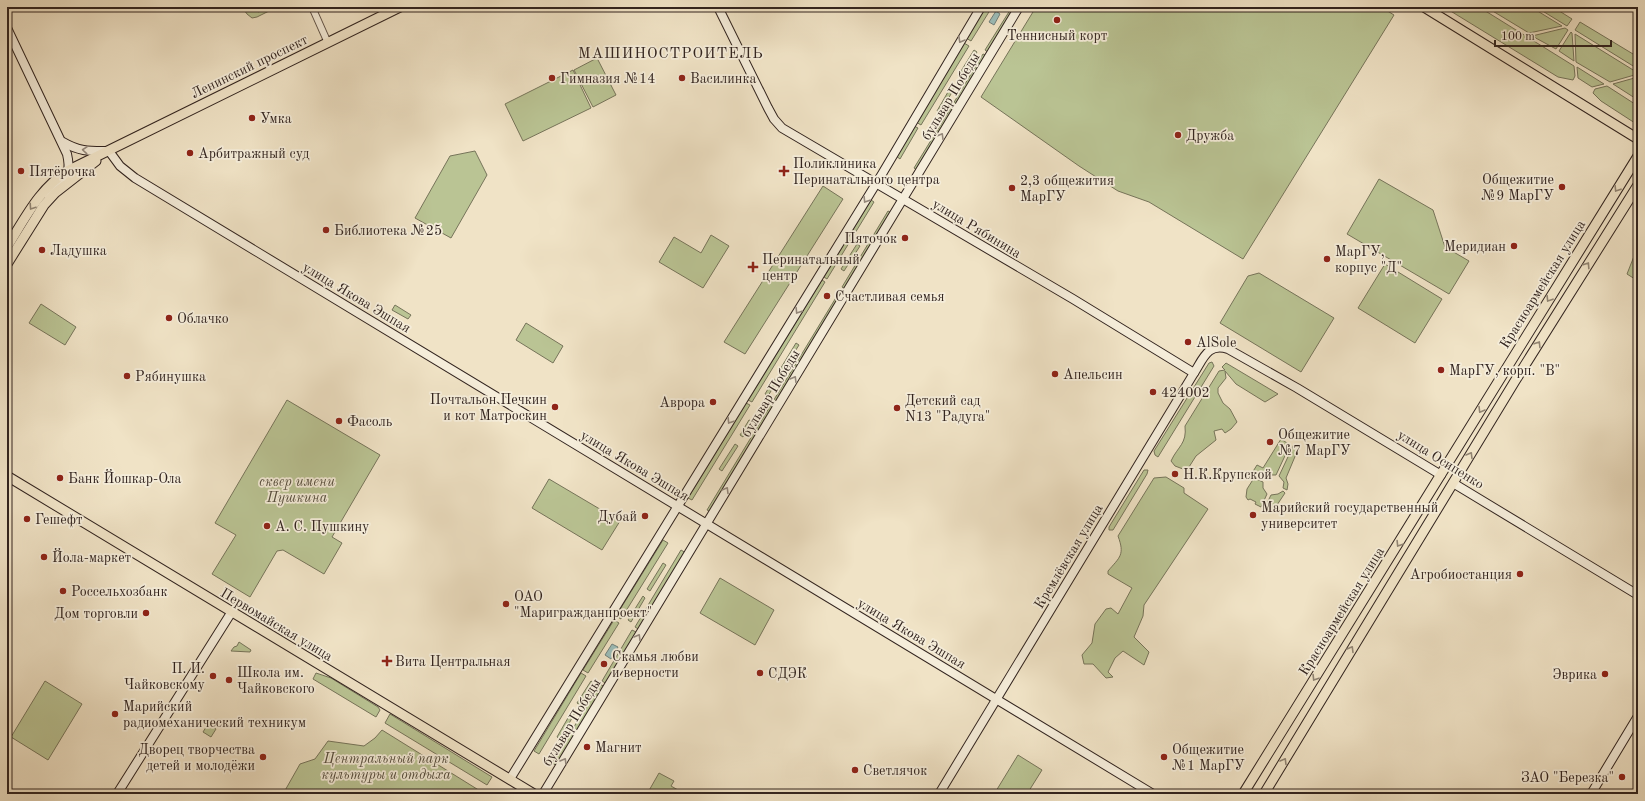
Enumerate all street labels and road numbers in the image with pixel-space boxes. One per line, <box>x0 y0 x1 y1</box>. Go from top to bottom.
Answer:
street label: Ленинский проспект <box>189 32 310 101</box>
street label: бульвар Победы <box>919 50 982 143</box>
street label: улица Рябинина <box>930 197 1023 261</box>
street label: Красноармейская улица <box>1498 218 1588 351</box>
street label: улица Якова Эшпая <box>300 260 413 336</box>
street label: бульвар Победы <box>739 347 802 440</box>
street label: улица Якова Эшпая <box>578 428 691 504</box>
street label: улица Осипенко <box>1395 428 1486 492</box>
street label: Кремлёвская улица <box>1032 502 1106 611</box>
street label: Красноармейская улица <box>1297 545 1387 678</box>
street label: Первомайская улица <box>218 586 335 664</box>
street label: улица Якова Эшпая <box>855 596 968 672</box>
street label: бульвар Победы <box>540 676 603 769</box>

